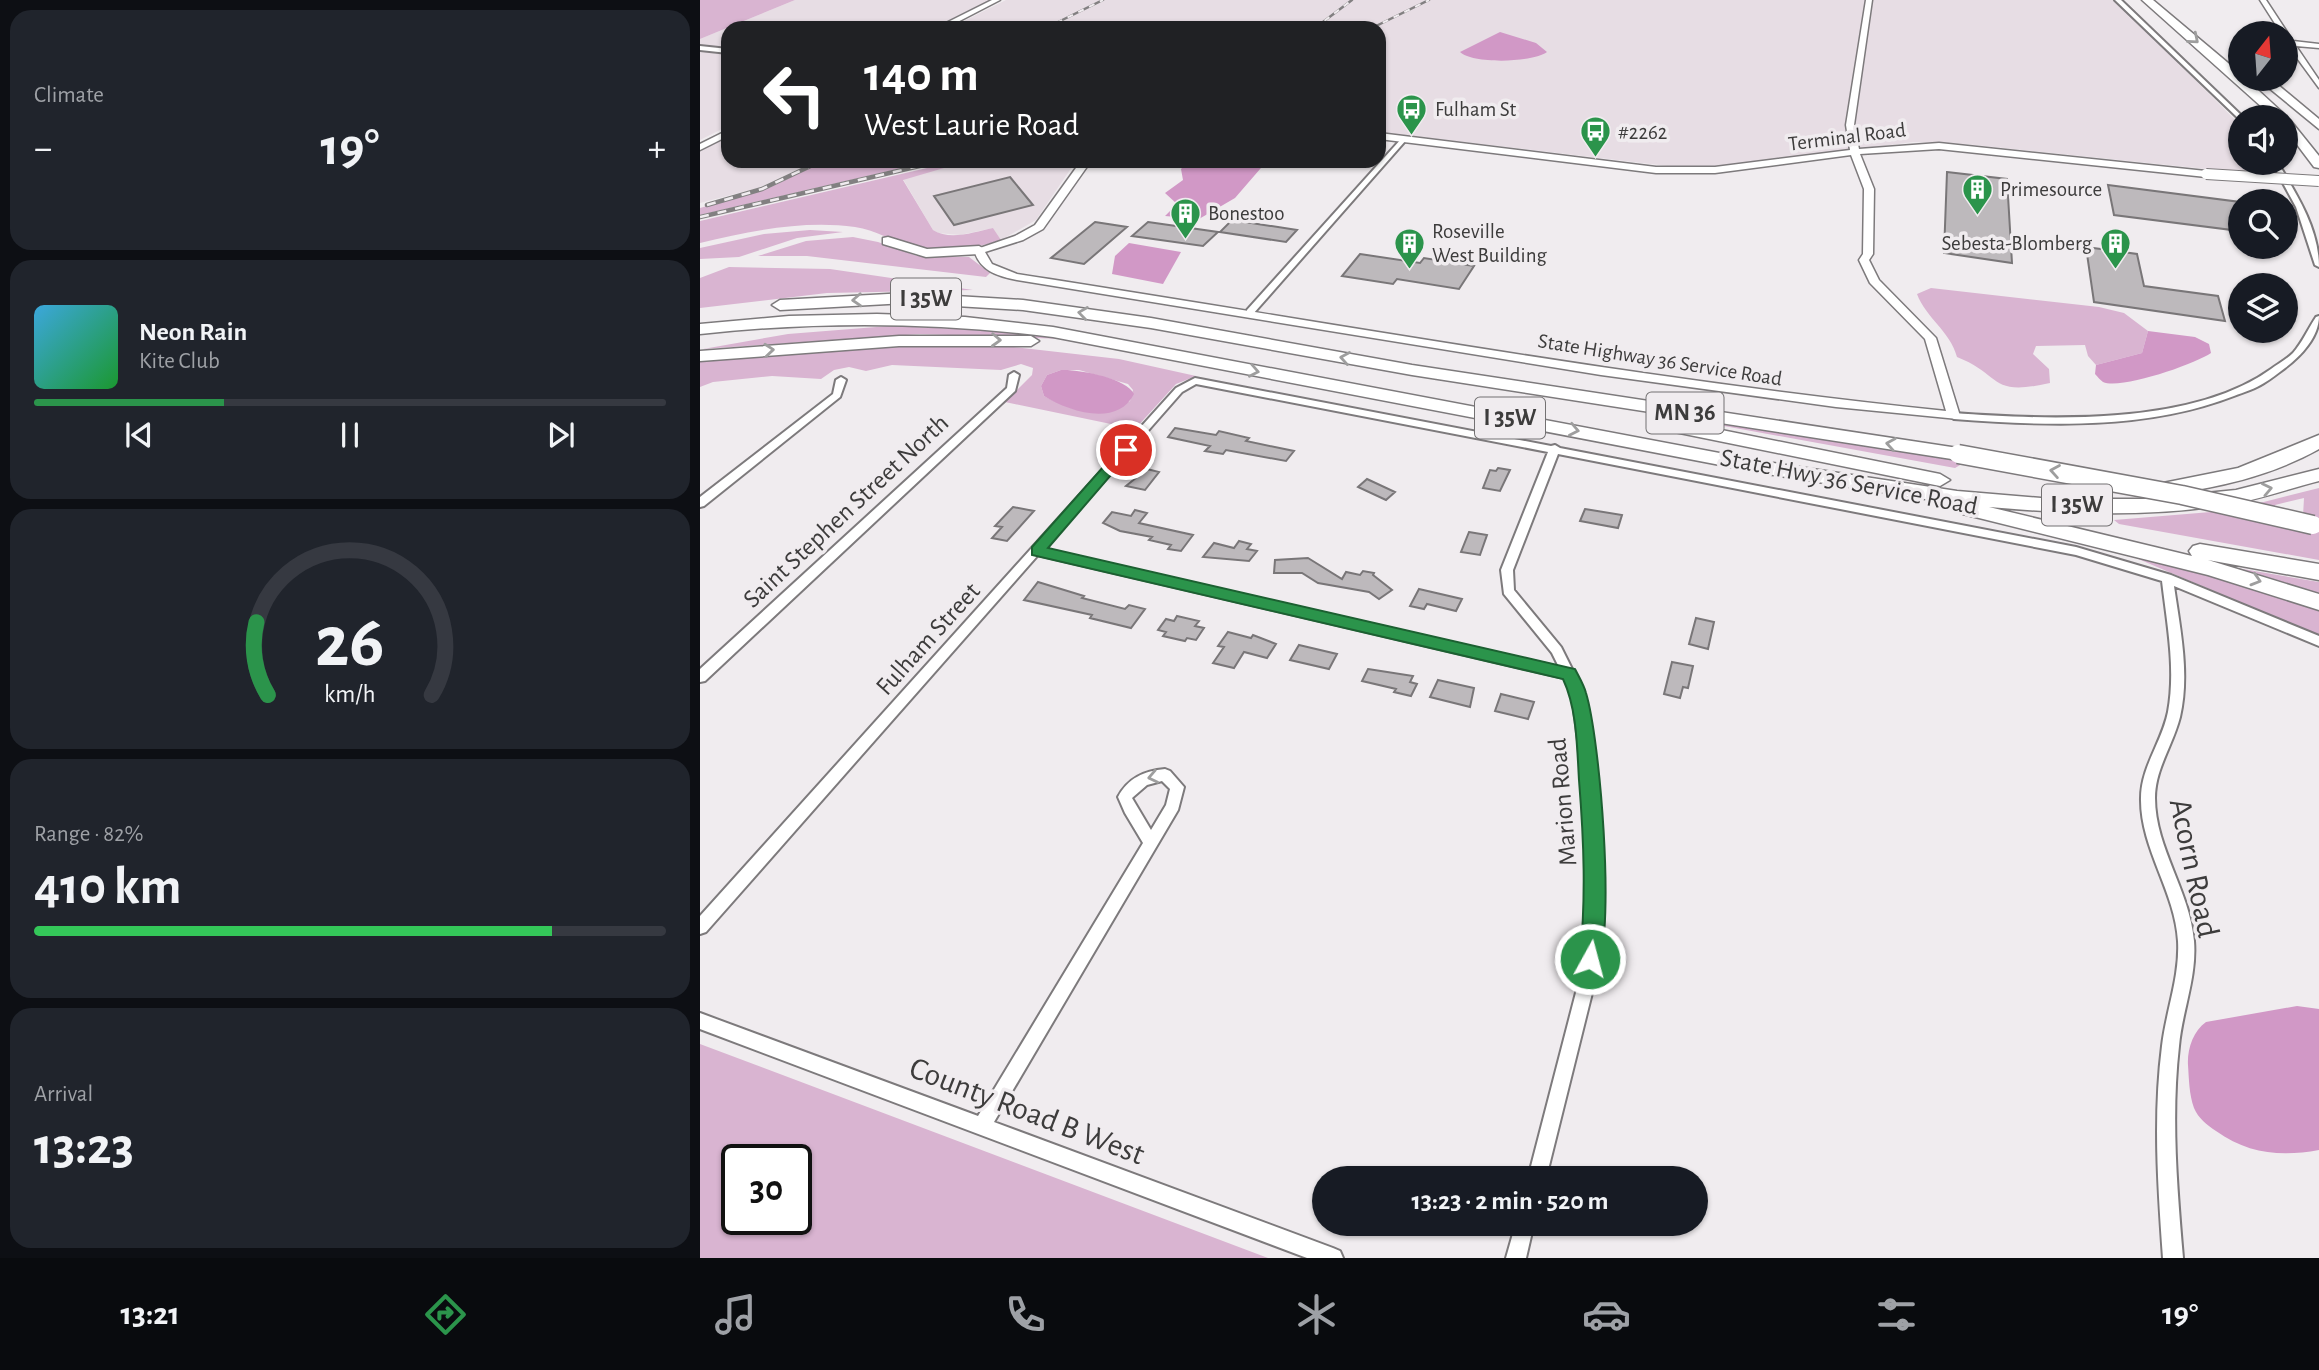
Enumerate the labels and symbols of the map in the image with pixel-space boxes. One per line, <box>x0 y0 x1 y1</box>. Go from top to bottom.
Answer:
north arrow <box>2228 21 2298 91</box>
one-way arrow <box>2185 31 2198 43</box>
bus stop icon: Fulham St <box>1395 92 1429 136</box>
place label: Fulham St <box>1435 99 1517 120</box>
bus stop icon: #2262 <box>1578 115 1612 159</box>
street label: Terminal Road <box>1787 119 1907 155</box>
place label: #2262 <box>1618 122 1667 143</box>
building icon: Primesource <box>1960 172 1994 216</box>
place label: Primesource <box>2000 179 2102 200</box>
building icon: Bonestoo <box>1168 196 1202 240</box>
place label: Bonestoo <box>1208 203 1284 224</box>
place label: Roseville West Building <box>1432 221 1547 266</box>
building icon: Roseville West Building <box>1392 226 1426 270</box>
building icon: Sebesta-Blomberg <box>2098 226 2132 270</box>
place label: Sebesta-Blomberg <box>1942 233 2093 254</box>
road number: I 35W <box>891 278 961 320</box>
one-way arrow <box>851 292 862 307</box>
one-way arrow <box>1078 306 1089 321</box>
street label: State Highway 36 Service Road <box>1536 330 1784 390</box>
one-way arrow <box>991 333 1002 348</box>
one-way arrow <box>764 343 775 358</box>
one-way arrow <box>1339 351 1351 366</box>
one-way arrow <box>1248 363 1260 378</box>
road number: MN 36 <box>1646 392 1724 434</box>
road number: I 35W <box>1475 398 1545 438</box>
street label: Saint Stephen Street North <box>738 409 954 613</box>
pin <box>1096 420 1156 480</box>
one-way arrow <box>1568 422 1580 437</box>
one-way arrow <box>1885 437 1897 452</box>
street label: State Hwy 36 Service Road <box>1718 444 1980 520</box>
one-way arrow <box>2049 464 2061 479</box>
one-way arrow <box>2261 483 2273 497</box>
road number: I 35W <box>2042 484 2112 526</box>
one-way arrow <box>2250 572 2262 587</box>
street label: Fulham Street <box>871 578 985 700</box>
street label: Marion Road <box>1544 737 1582 867</box>
one-way arrow <box>1147 769 1159 784</box>
street label: Acorn Road <box>2164 796 2224 940</box>
position arrow <box>1553 922 1627 996</box>
street label: County Road B West <box>905 1051 1149 1171</box>
speed limit sign: 30 <box>721 1144 812 1235</box>

